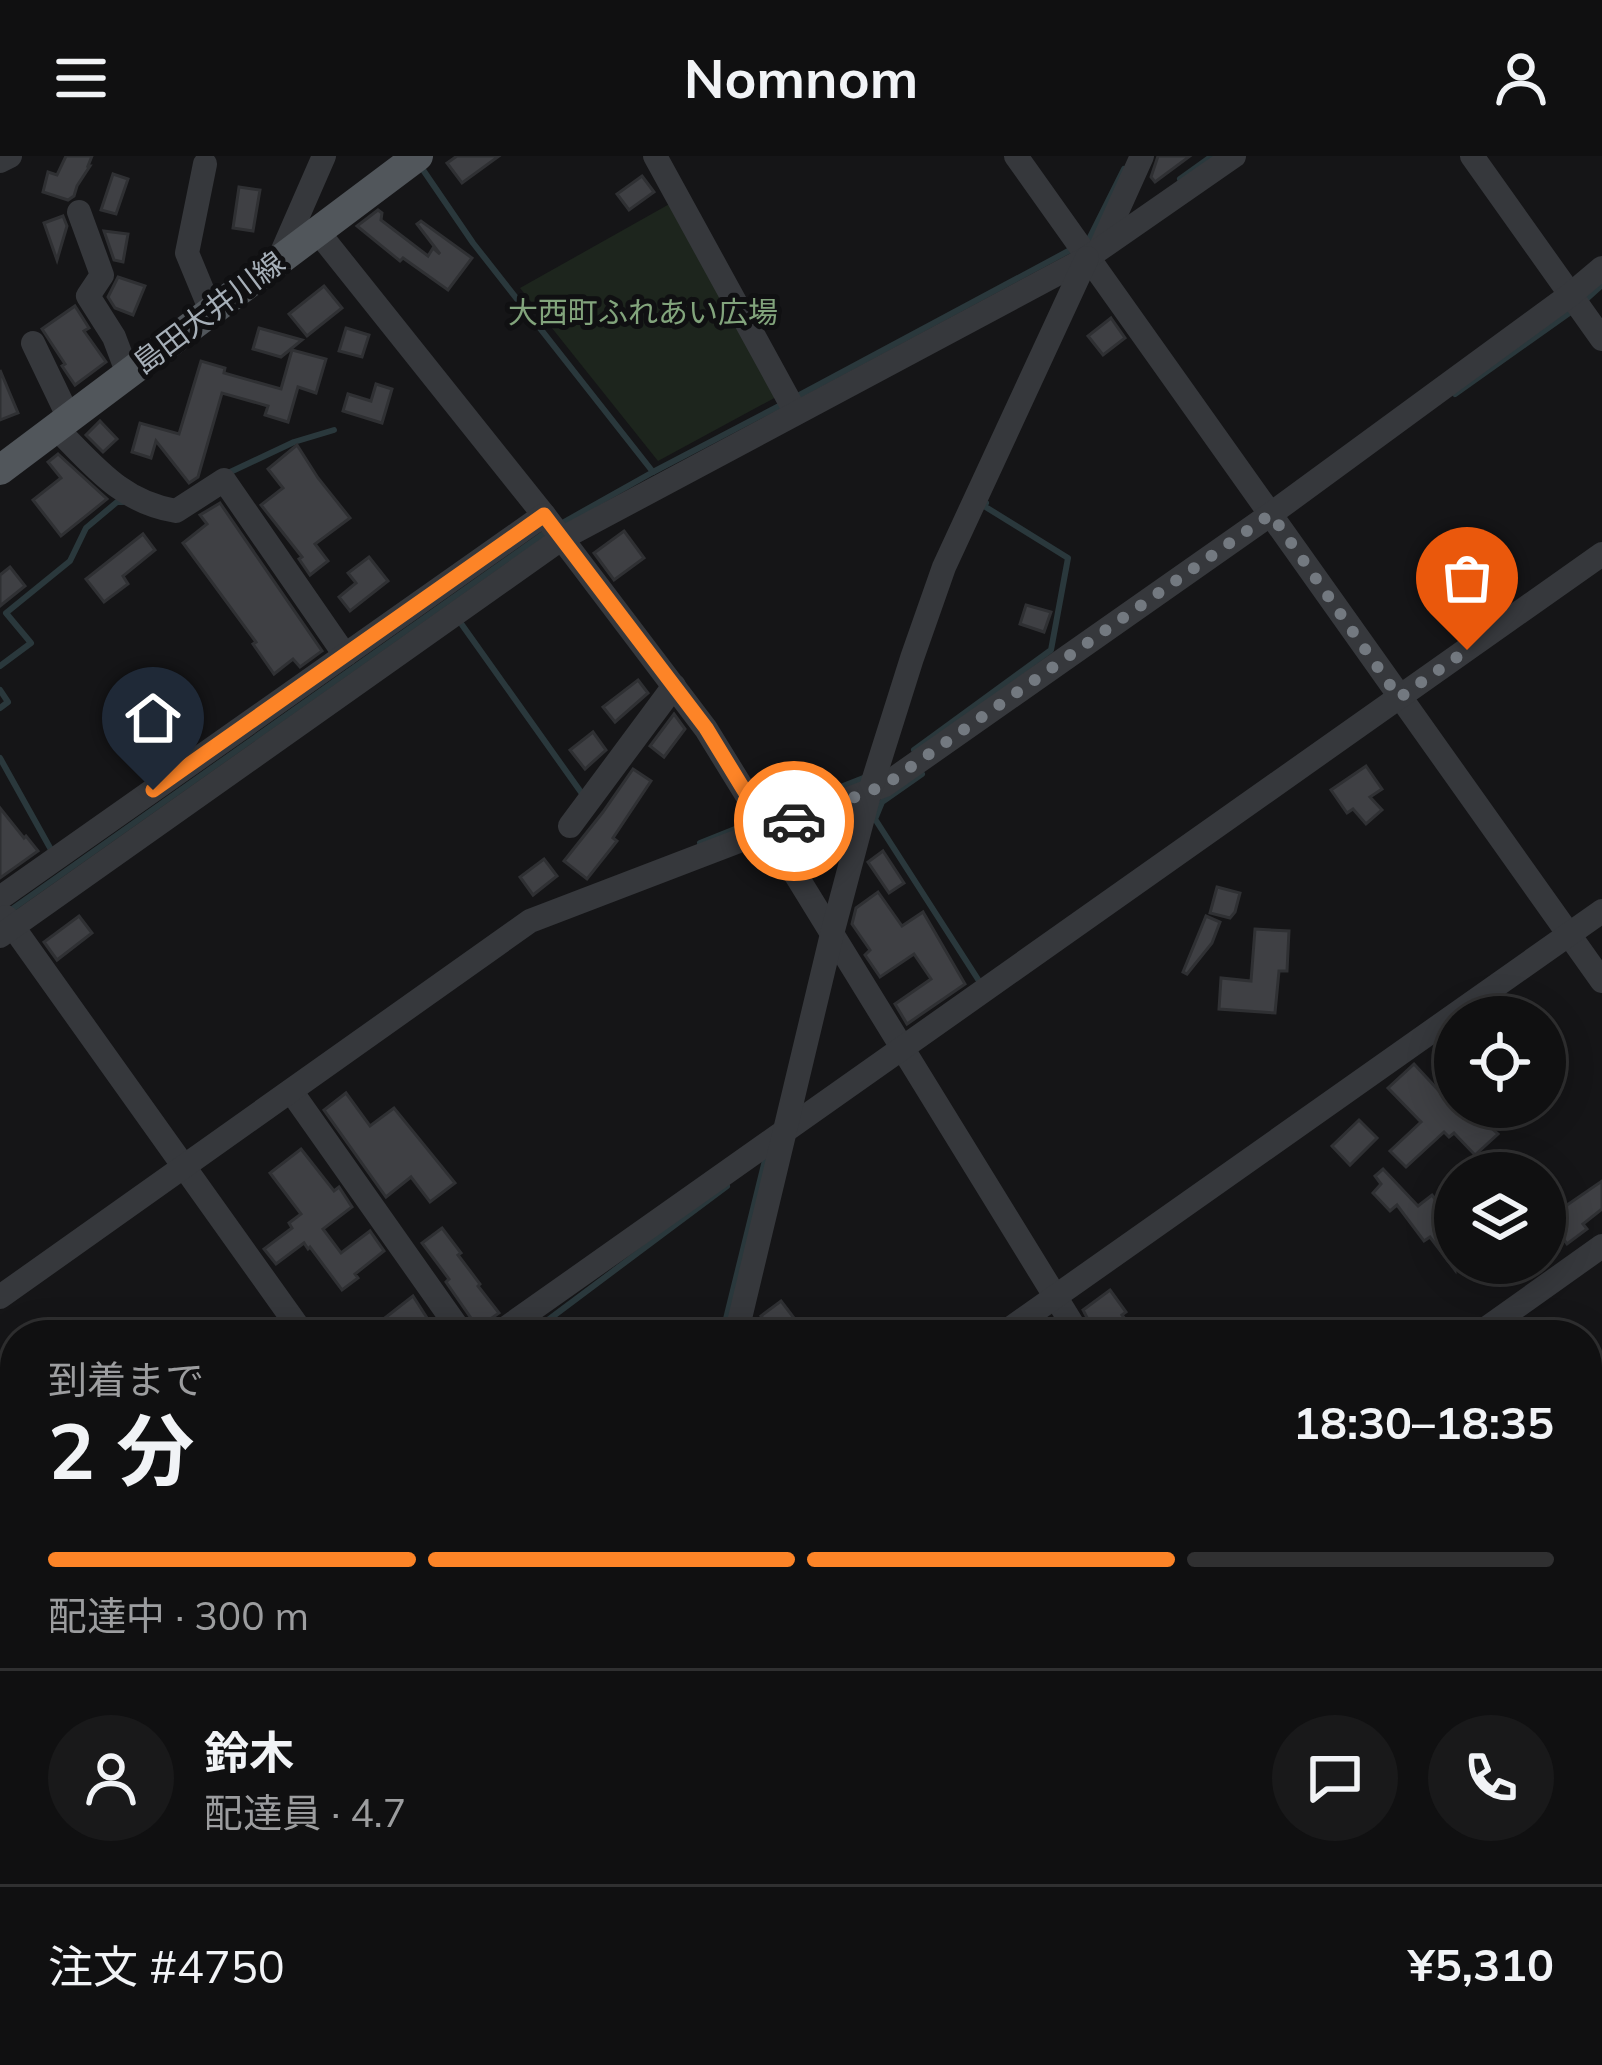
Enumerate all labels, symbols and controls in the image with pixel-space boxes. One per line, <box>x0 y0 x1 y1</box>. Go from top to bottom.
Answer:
text: Nomnom <box>684 44 918 112</box>
icon: menu <box>48 45 114 111</box>
icon: person <box>1488 45 1554 111</box>
street label: 島田大井川線 <box>125 243 292 382</box>
park label: 大西町ふれあい広場 <box>508 293 778 331</box>
pin <box>1416 527 1518 650</box>
icon: bag <box>1434 545 1500 611</box>
pin <box>102 667 204 790</box>
icon: home <box>120 685 186 751</box>
courier <box>734 761 854 881</box>
icon: car <box>761 788 827 854</box>
map controls <box>1434 996 1566 1284</box>
button: locate <box>1434 996 1566 1128</box>
button: layers <box>1434 1152 1566 1284</box>
text: 到着まで <box>48 1355 204 1404</box>
text: 18:30–18:35 <box>1293 1394 1554 1450</box>
text: 2 分 <box>48 1401 194 1499</box>
text: 配達中 · 300 m <box>48 1591 309 1640</box>
button: person <box>48 1715 174 1841</box>
button: chat <box>1272 1715 1398 1841</box>
button: phone <box>1428 1715 1554 1841</box>
text: 鈴木 <box>204 1724 294 1780</box>
text: 配達員 · 4.7 <box>204 1788 406 1837</box>
text: ¥5,310 <box>1408 1936 1554 1992</box>
text: 注文 #4750 <box>48 1938 285 1994</box>

